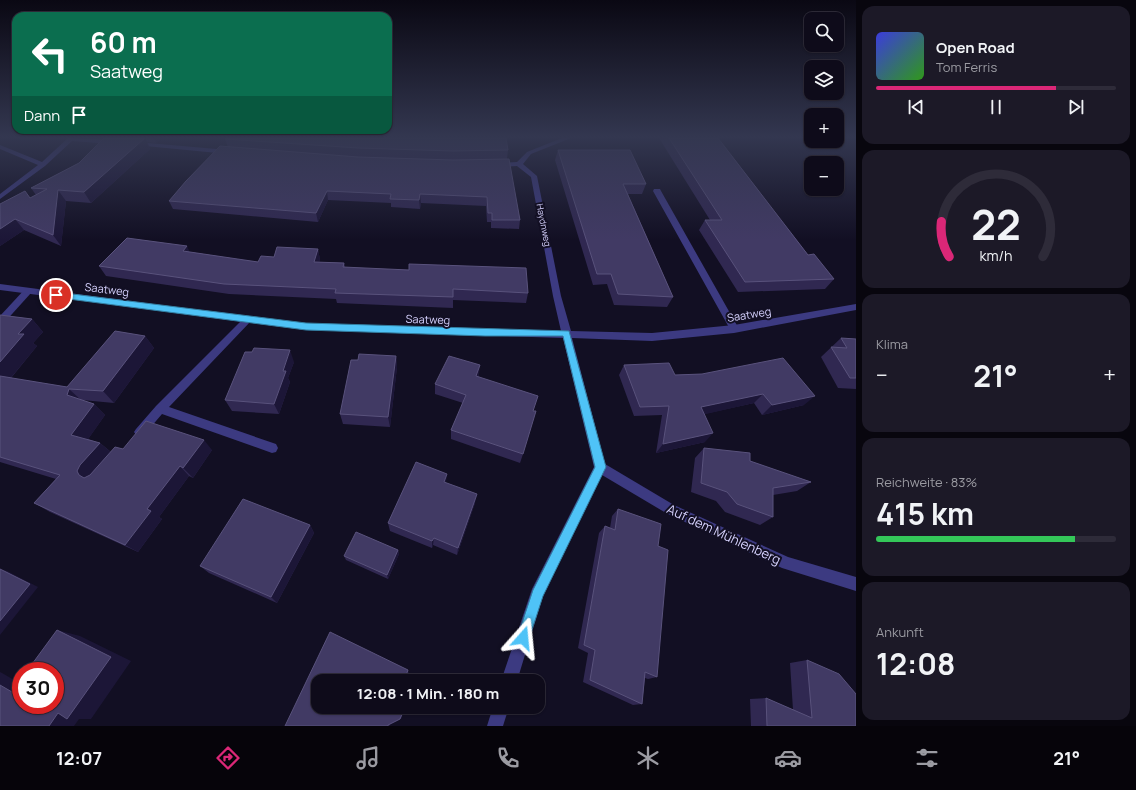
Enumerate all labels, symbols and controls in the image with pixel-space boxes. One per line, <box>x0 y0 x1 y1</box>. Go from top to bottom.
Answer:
map controls <box>804 12 844 196</box>
button: search <box>804 12 844 52</box>
text: 60 m <box>90 23 157 61</box>
icon: left <box>24 28 76 80</box>
text: Open Road <box>936 37 1015 58</box>
text: Tom Ferris <box>936 58 997 76</box>
text: Saatweg <box>90 59 163 83</box>
button: layers <box>804 60 844 100</box>
icon: previous <box>905 96 927 118</box>
icon: pause <box>985 96 1007 118</box>
icon: next <box>1065 96 1087 118</box>
icon: arrive <box>68 104 90 126</box>
text: Dann <box>24 105 60 126</box>
button: + <box>804 108 844 148</box>
button: − <box>804 156 844 196</box>
text: 22 <box>971 196 1021 252</box>
street label: Haydnweg <box>533 202 555 248</box>
text: km/h <box>979 246 1013 265</box>
pin <box>39 278 73 312</box>
street label: Saatweg <box>84 279 130 299</box>
icon: arrive <box>45 284 67 306</box>
street label: Saatweg <box>726 303 772 325</box>
street label: Saatweg <box>405 311 451 327</box>
text: Klima <box>876 335 908 353</box>
text: 21° <box>973 355 1018 396</box>
text: − <box>876 360 888 390</box>
text: + <box>1103 360 1116 390</box>
text: Reichweite · 83% <box>876 473 977 491</box>
text: 415 km <box>876 493 974 534</box>
street label: Auf dem Mühlenberg <box>664 500 784 568</box>
position arrow <box>502 617 544 659</box>
text: Ankunft <box>876 623 924 641</box>
text: 12:08 <box>876 643 955 684</box>
speed limit sign: 30 <box>12 662 64 714</box>
text: 12:08 · 1 Min. · 180 m <box>357 683 499 704</box>
icon: directions <box>214 744 242 772</box>
icon: music <box>354 744 382 772</box>
icon: phone <box>494 744 522 772</box>
icon: climate <box>634 744 662 772</box>
icon: car <box>774 744 802 772</box>
icon: filters <box>913 744 941 772</box>
text: 12:07 <box>56 746 102 770</box>
text: 21° <box>1053 746 1080 770</box>

